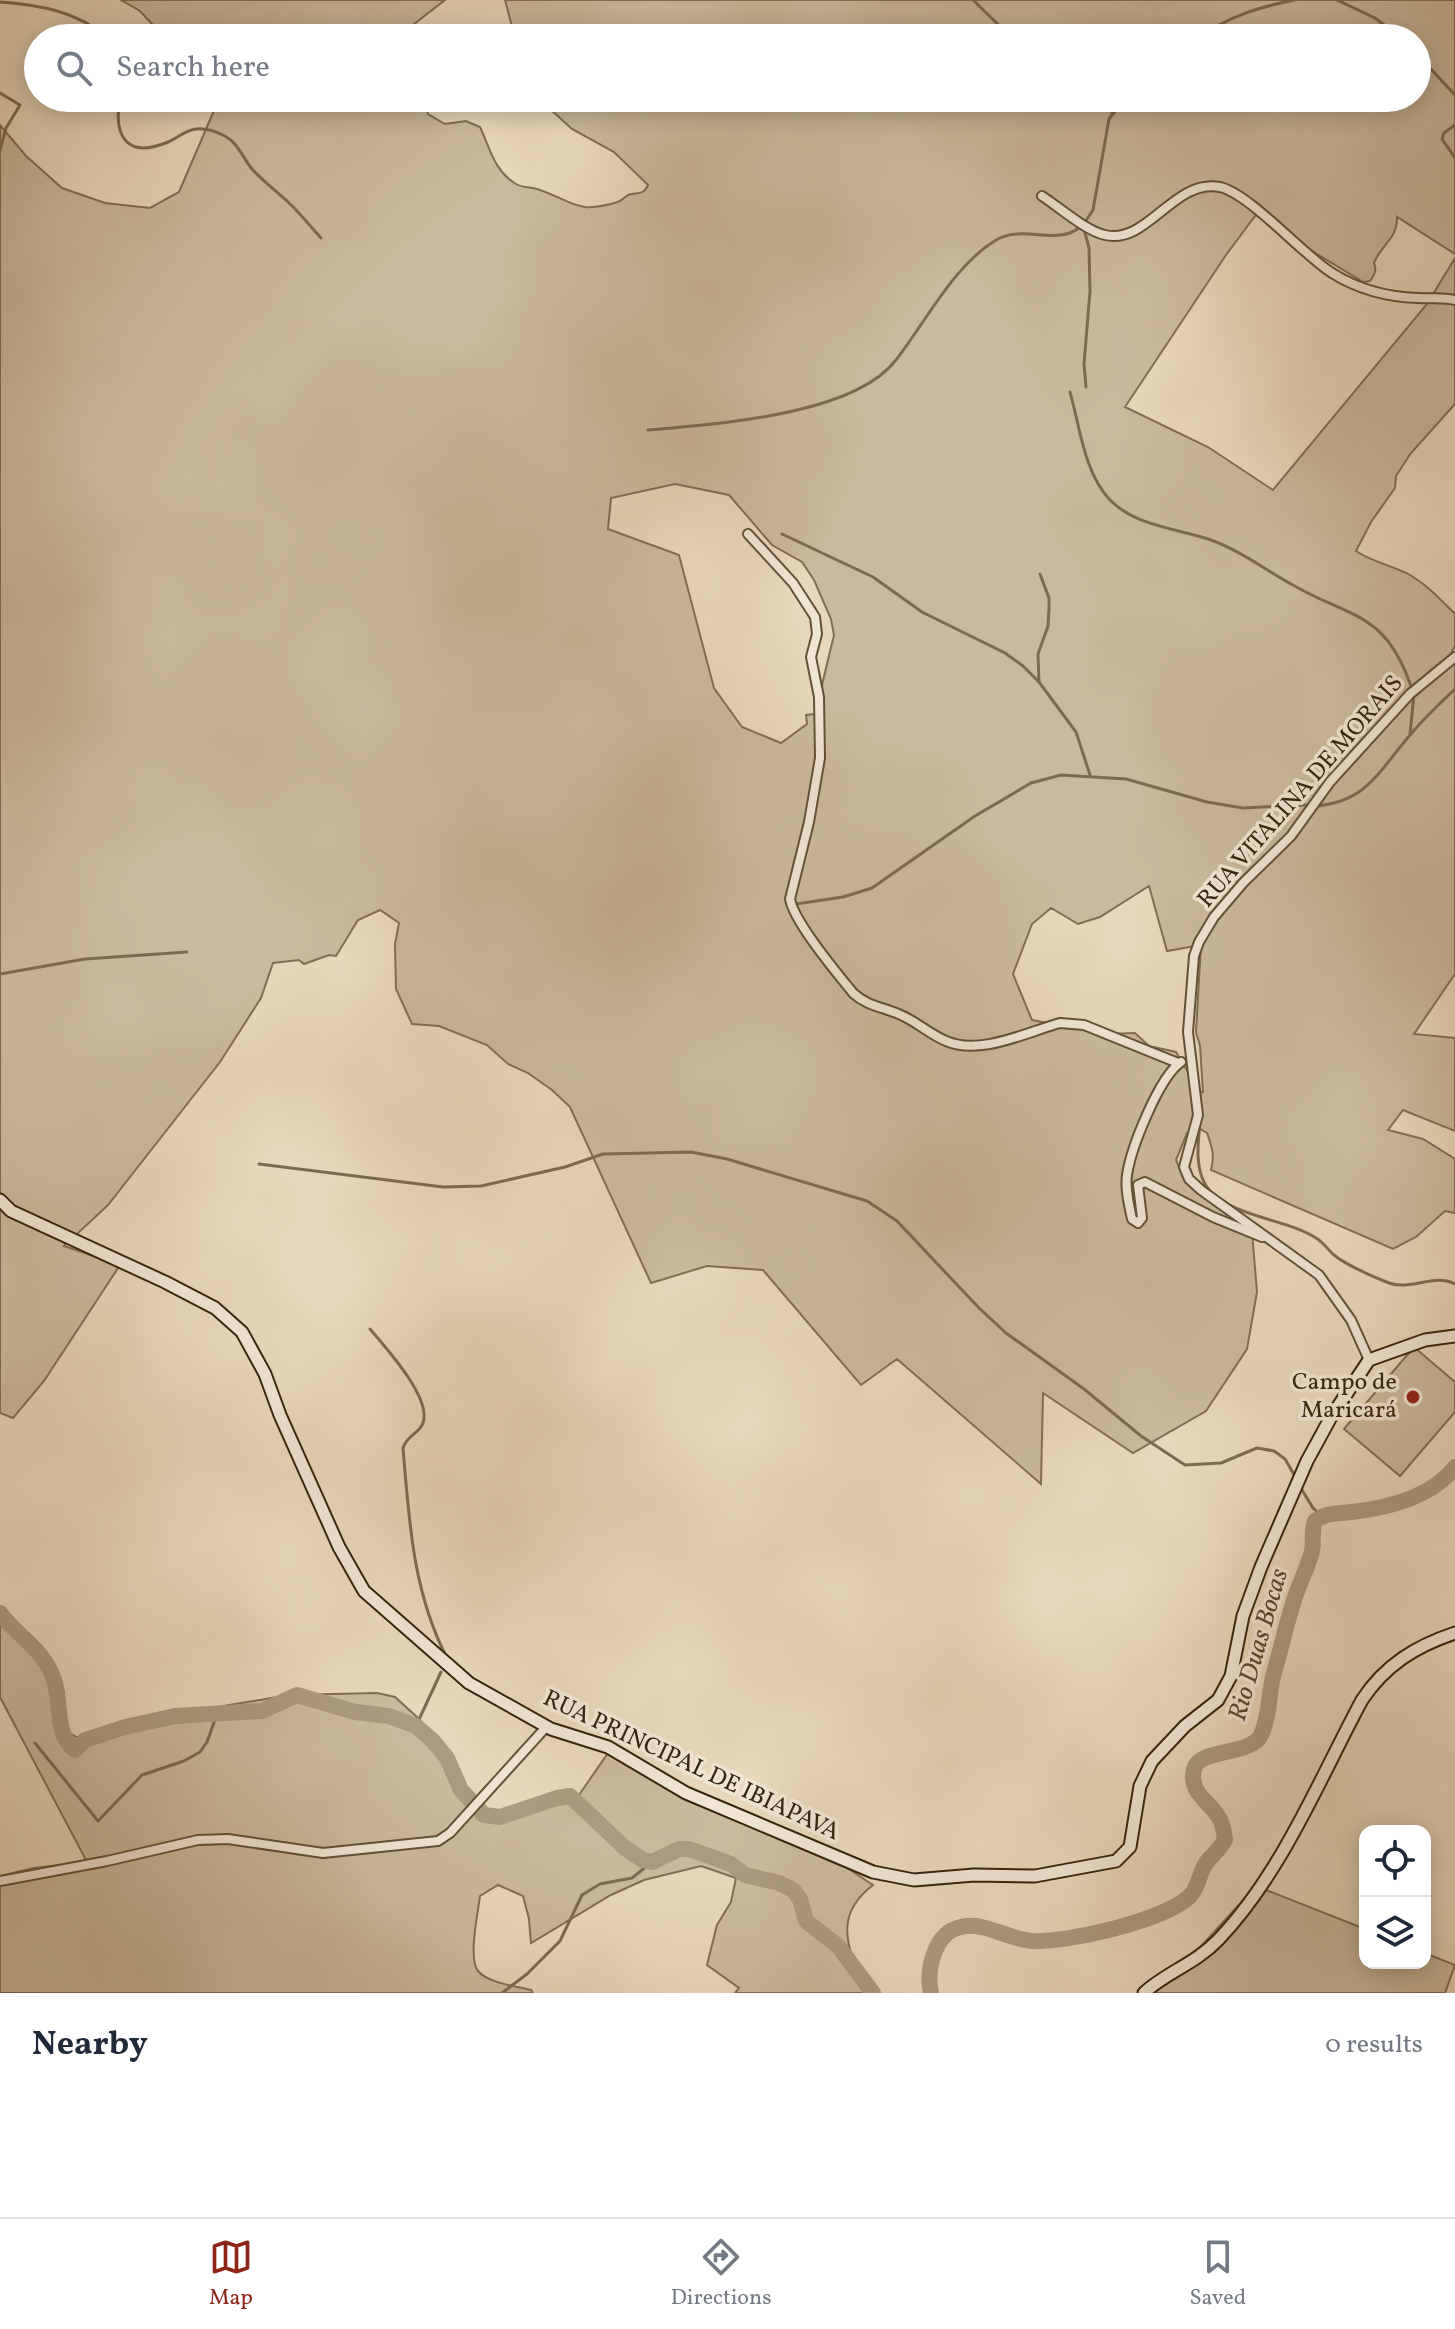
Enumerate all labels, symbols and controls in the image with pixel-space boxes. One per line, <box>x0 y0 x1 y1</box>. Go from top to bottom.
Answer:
search box <box>24 24 1431 112</box>
icon: search <box>52 46 96 90</box>
text: Search here <box>116 47 270 89</box>
street label: RUA VITALINA DE MORAIS <box>1190 668 1412 916</box>
place label: Campo de Maricará <box>1292 1366 1397 1428</box>
marker: Campo de Maricará <box>1404 1388 1422 1406</box>
water label: Rio Duas Bocas <box>1220 1564 1298 1725</box>
street label: RUA PRINCIPAL DE IBIAPAVA <box>537 1682 845 1850</box>
map controls <box>1359 1825 1431 1969</box>
button: locate <box>1359 1825 1431 1897</box>
button: layers <box>1359 1897 1431 1969</box>
text: Nearby <box>32 2022 148 2069</box>
text: 0 results <box>1325 2027 1423 2063</box>
tab: Map <box>209 2235 253 2314</box>
tab: Directions <box>671 2235 772 2314</box>
tab: Saved <box>1189 2235 1246 2314</box>

